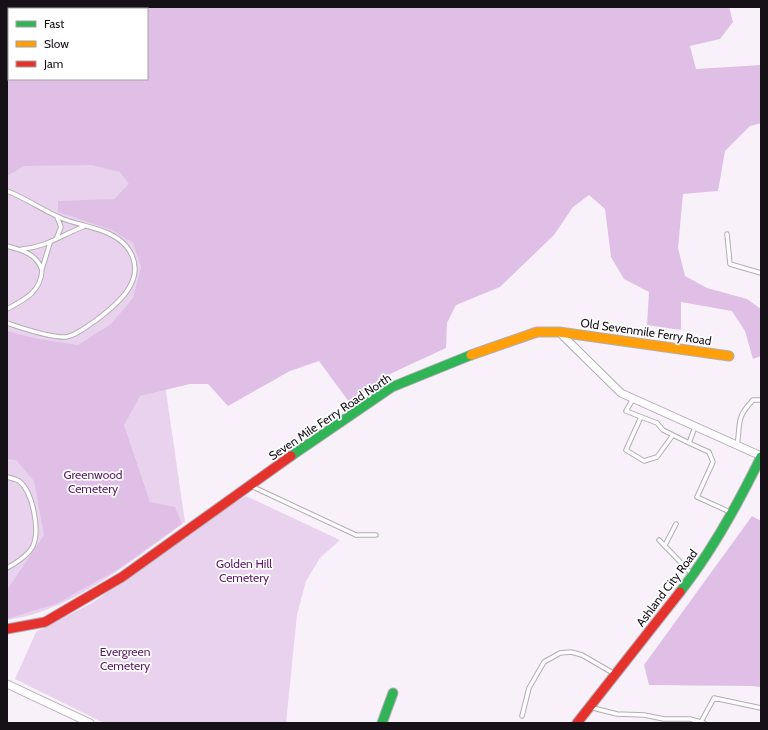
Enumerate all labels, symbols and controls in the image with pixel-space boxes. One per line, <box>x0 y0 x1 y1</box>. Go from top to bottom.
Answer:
legend <box>8 8 148 80</box>
text: Fast <box>44 16 64 31</box>
text: Slow <box>44 36 69 51</box>
text: Jam <box>43 56 63 71</box>
street label: Old Sevenmile Ferry Road <box>580 315 712 348</box>
street label: Seven Mile Ferry Road North <box>266 370 394 463</box>
park label: Greenwood Cemetery <box>63 467 123 496</box>
street label: Ashland City Road <box>633 546 700 629</box>
park label: Golden Hill Cemetery <box>216 556 272 585</box>
park label: Evergreen Cemetery <box>100 644 151 673</box>

